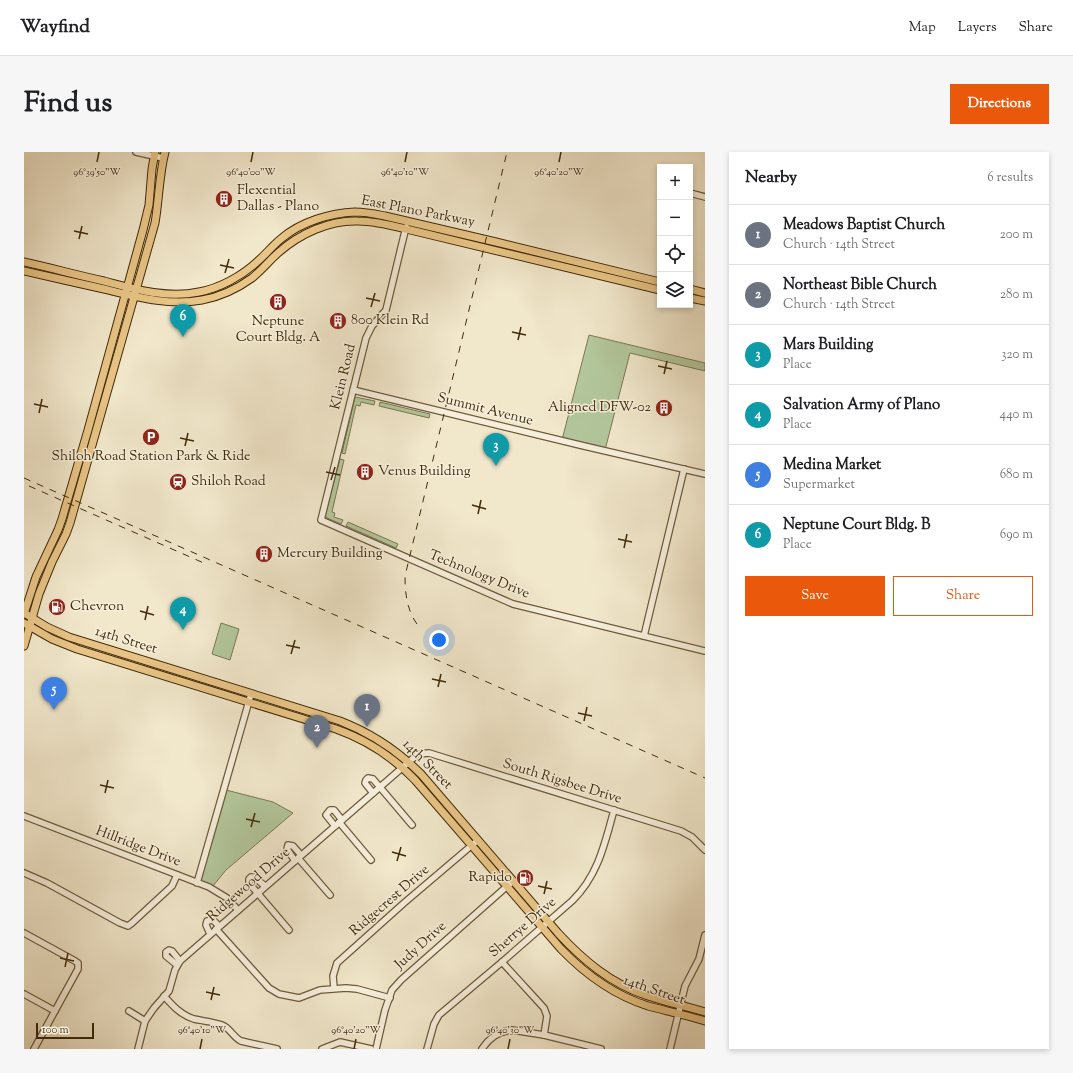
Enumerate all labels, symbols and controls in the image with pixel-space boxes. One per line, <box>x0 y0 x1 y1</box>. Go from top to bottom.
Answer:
text: Wayfind <box>20 14 90 41</box>
text: Map <box>909 18 936 38</box>
text: Layers <box>958 18 996 38</box>
text: Share <box>1018 18 1053 38</box>
text: Find us <box>24 84 112 124</box>
button: Directions <box>950 84 1049 124</box>
map controls <box>657 164 693 308</box>
button: + <box>657 164 693 200</box>
text: 96°39'50"W <box>73 165 121 180</box>
text: 96°40'00"W <box>226 165 276 180</box>
text: 96°40'10"W <box>381 165 429 180</box>
text: 96°40'20"W <box>534 165 584 180</box>
text: Nearby <box>745 166 797 190</box>
text: 6 results <box>987 169 1033 187</box>
place label: Flexential Dallas - Plano <box>237 181 319 217</box>
building icon: Flexential Dallas - Plano <box>214 189 234 209</box>
street label: East Plano Parkway <box>359 191 477 233</box>
button: − <box>657 200 693 236</box>
text: Meadows Baptist Church <box>783 215 945 236</box>
text: 1 <box>756 226 760 244</box>
text: 200 m <box>1000 226 1033 244</box>
button: locate <box>657 236 693 272</box>
text: Church · 14th Street <box>783 236 895 254</box>
button: layers <box>657 272 693 308</box>
text: Northeast Bible Church <box>783 275 937 296</box>
text: 2 <box>755 286 761 304</box>
text: 280 m <box>1000 286 1033 304</box>
building icon: Neptune Court Bldg. A <box>268 292 288 312</box>
text: Church · 14th Street <box>783 296 895 314</box>
pin: 6 <box>170 304 196 337</box>
building icon: 800 Klein Rd <box>328 311 348 331</box>
place label: 800 Klein Rd <box>351 311 429 331</box>
place label: Neptune Court Bldg. A <box>236 312 321 348</box>
text: Mars Building <box>783 335 873 356</box>
street label: Klein Road <box>326 342 362 412</box>
text: 3 <box>755 346 761 364</box>
text: 320 m <box>1001 346 1033 364</box>
text: Place <box>783 356 812 374</box>
street label: Summit Avenue <box>435 388 535 432</box>
text: Salvation Army of Plano <box>783 395 940 416</box>
place label: Aligned DFW-02 <box>548 398 651 418</box>
building icon: Aligned DFW-02 <box>654 398 674 418</box>
text: 4 <box>755 406 761 424</box>
text: 440 m <box>1000 406 1033 424</box>
text: Place <box>783 416 812 434</box>
parking icon: Shiloh Road Station Park & Ride <box>141 427 161 447</box>
pin: 3 <box>483 433 509 466</box>
place label: Shiloh Road Station Park & Ride <box>52 447 250 467</box>
text: Medina Market <box>783 455 881 476</box>
building icon: Venus Building <box>355 462 375 482</box>
place label: Venus Building <box>378 462 471 482</box>
text: 5 <box>756 466 760 484</box>
text: 680 m <box>1000 466 1033 484</box>
station icon: Shiloh Road <box>168 472 188 492</box>
place label: Shiloh Road <box>191 472 266 492</box>
text: Supermarket <box>783 476 855 494</box>
text: Neptune Court Bldg. B <box>783 515 930 536</box>
text: 6 <box>755 526 761 544</box>
text: 690 m <box>1000 526 1033 544</box>
text: Place <box>783 536 812 554</box>
building icon: Mercury Building <box>254 544 274 564</box>
place label: Mercury Building <box>277 544 383 564</box>
street label: Technology Drive <box>426 546 532 604</box>
button: Save <box>745 576 885 616</box>
button: Share <box>893 576 1033 616</box>
fuel station icon: Chevron <box>47 597 67 617</box>
place label: Chevron <box>70 597 124 617</box>
pin: 4 <box>170 597 196 630</box>
street label: 14th Street <box>93 622 160 660</box>
your location <box>429 630 449 650</box>
pin: 5 <box>41 677 67 710</box>
pin: 1 <box>354 694 380 727</box>
pin: 2 <box>304 715 330 748</box>
street label: 14th Street <box>397 735 457 795</box>
street label: South Rigsbee Drive <box>500 754 624 810</box>
street label: Hillridge Drive <box>93 822 183 872</box>
street label: Ridgewood Drive <box>203 843 295 927</box>
street label: Ridgecrest Drive <box>346 861 434 941</box>
place label: Rapido <box>469 868 512 888</box>
fuel station icon: Rapido <box>515 868 535 888</box>
street label: Sherrye Drive <box>485 893 561 963</box>
street label: Judy Drive <box>390 917 451 975</box>
street label: 14th Street <box>621 971 688 1011</box>
scale bar <box>36 1021 94 1040</box>
text: 100 m <box>42 1022 69 1038</box>
text: 96°40'10"W <box>178 1023 226 1038</box>
text: 96°40'20"W <box>331 1023 381 1038</box>
text: 96°40'30"W <box>486 1023 534 1038</box>

